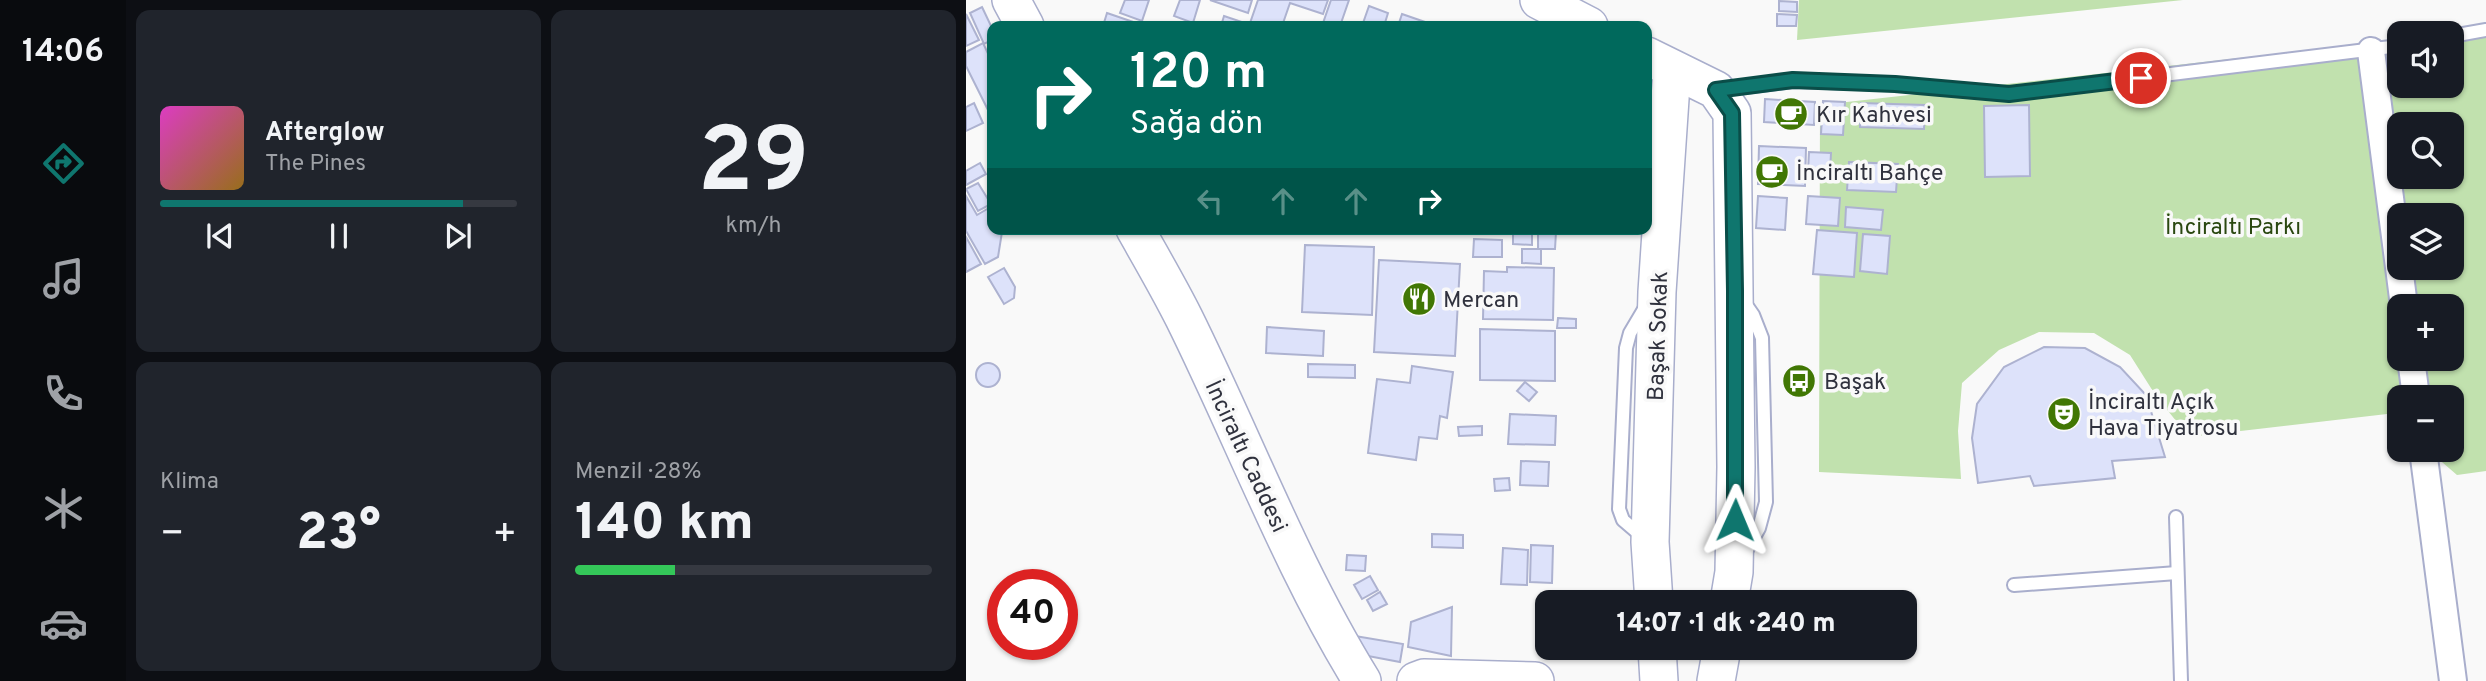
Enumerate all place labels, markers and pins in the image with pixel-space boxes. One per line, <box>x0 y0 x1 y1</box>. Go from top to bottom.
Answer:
pin <box>2111 48 2171 108</box>
cafe icon: Kır Kahvesi <box>1772 95 1810 133</box>
place label: Kır Kahvesi <box>1816 102 1932 131</box>
cafe icon: İnciraltı Bahçe <box>1753 153 1791 191</box>
place label: İnciraltı Bahçe <box>1796 159 1944 189</box>
restaurant icon: Mercan <box>1400 280 1438 318</box>
place label: Mercan <box>1443 287 1519 316</box>
bus stop icon: Başak <box>1780 362 1818 400</box>
place label: Başak <box>1824 369 1886 398</box>
place label: İnciraltı Açık Hava Tiyatrosu <box>2088 388 2238 444</box>
theatre icon: İnciraltı Açık Hava Tiyatrosu <box>2045 395 2083 433</box>

